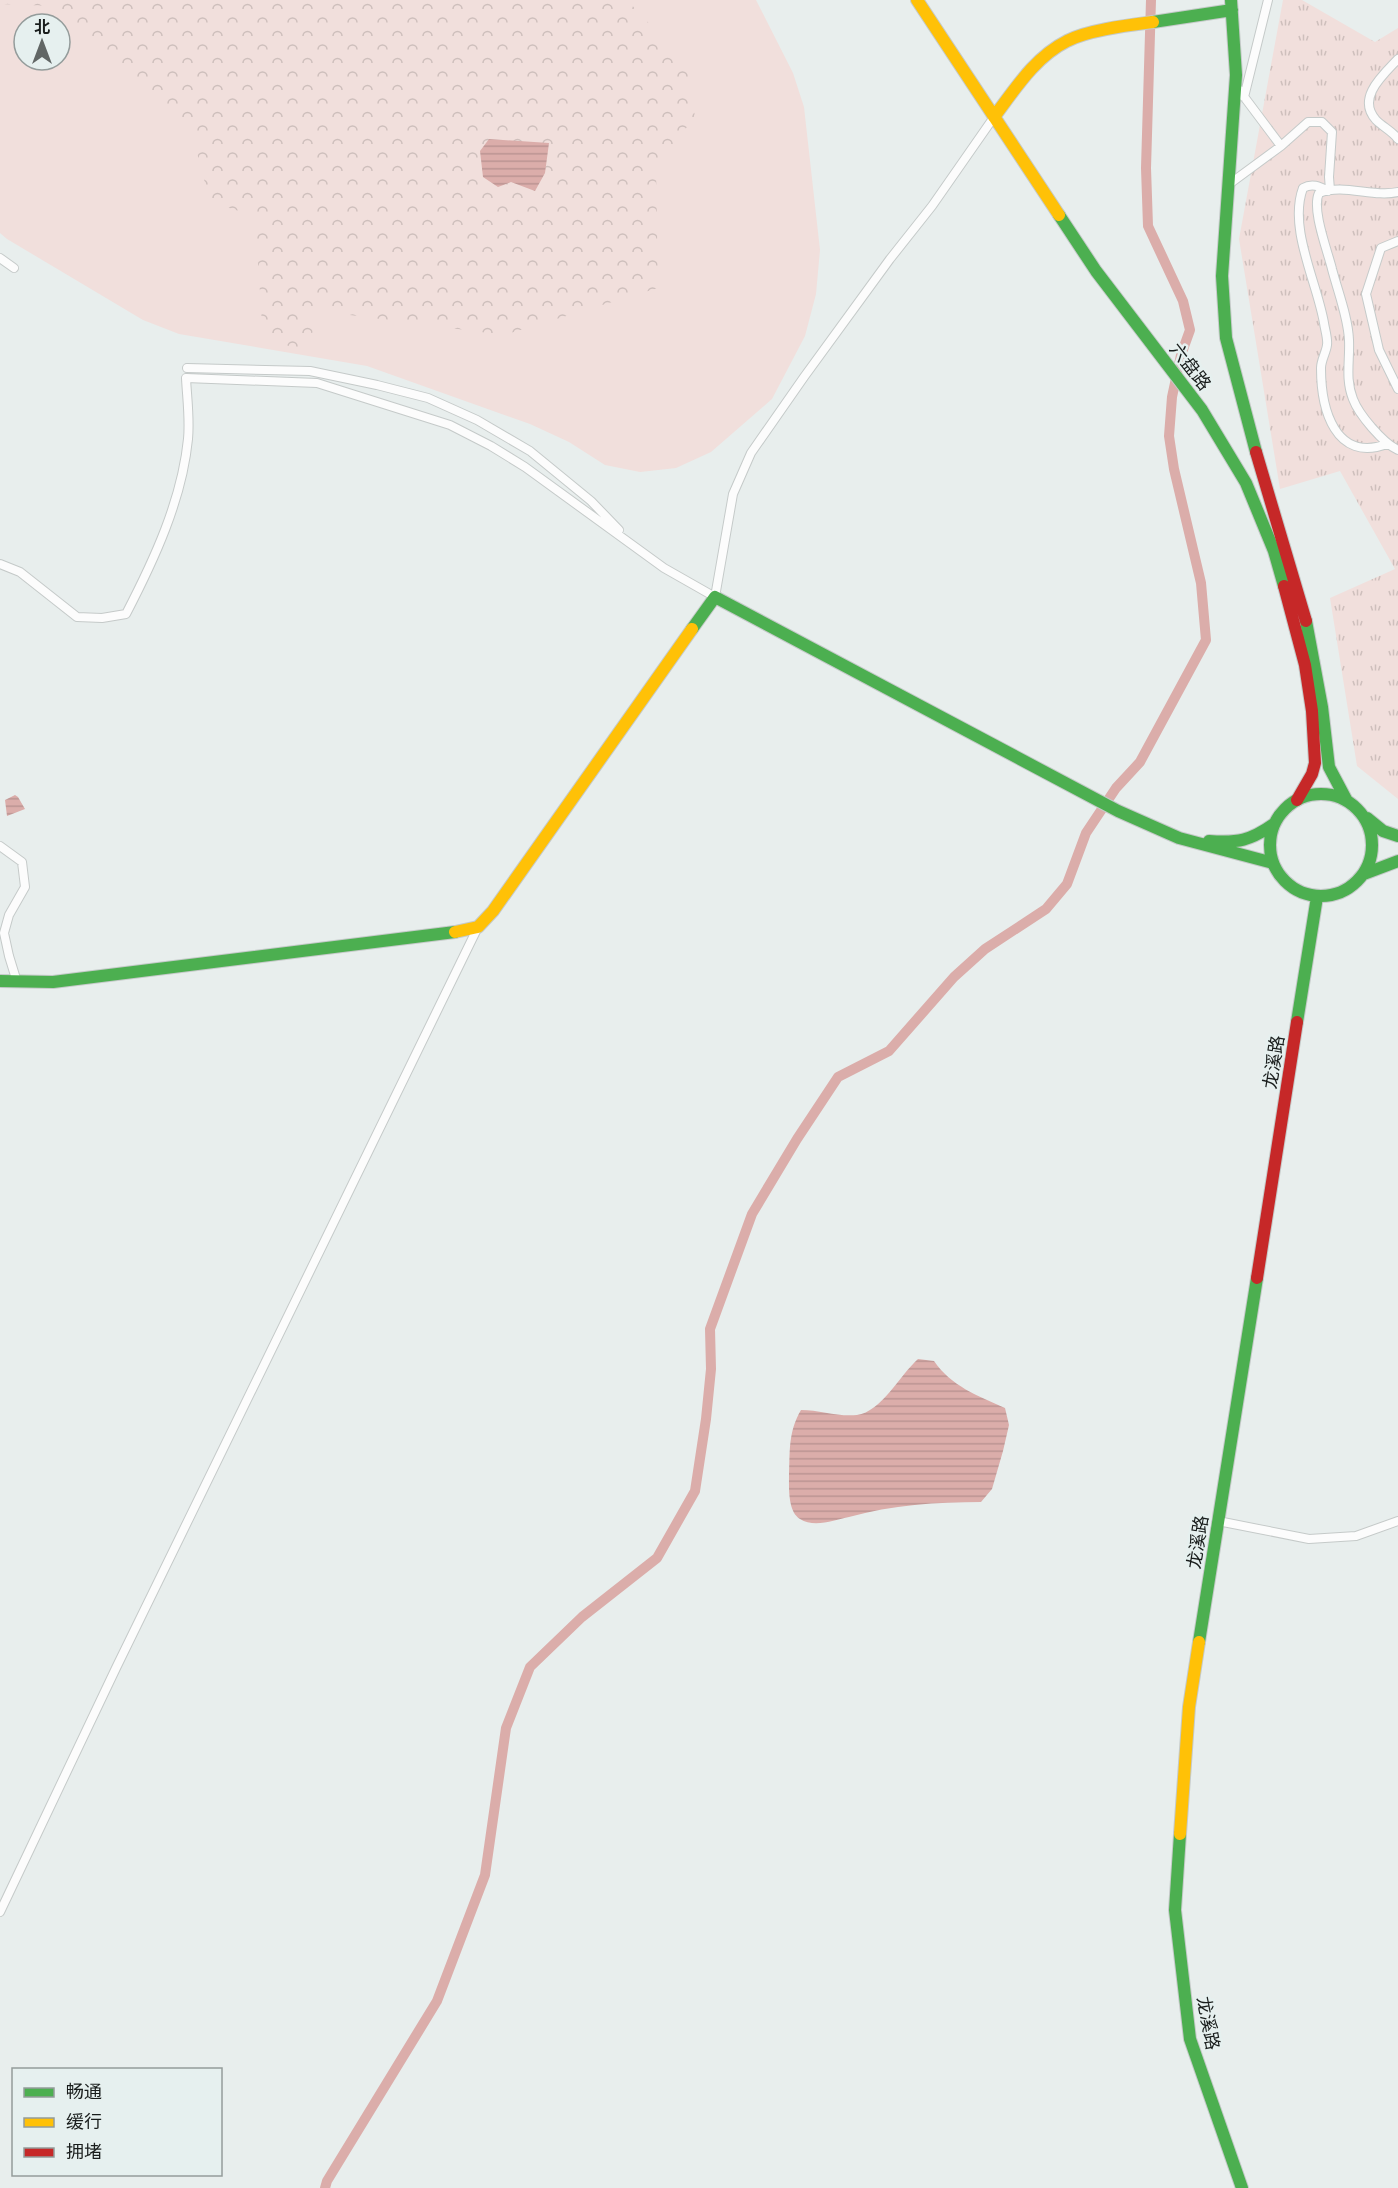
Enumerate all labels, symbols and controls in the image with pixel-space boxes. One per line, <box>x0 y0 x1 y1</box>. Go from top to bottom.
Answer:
north arrow <box>12 12 72 72</box>
text: 北 <box>34 16 50 38</box>
street label: 六盘路 <box>1165 337 1217 395</box>
street label: 龙溪路 <box>1257 1033 1289 1091</box>
street label: 龙溪路 <box>1181 1513 1213 1571</box>
street label: 龙溪路 <box>1192 1994 1226 2052</box>
legend <box>12 2068 222 2176</box>
text: 畅通 <box>66 2079 102 2103</box>
text: 缓行 <box>66 2109 102 2133</box>
text: 拥堵 <box>66 2139 102 2163</box>

